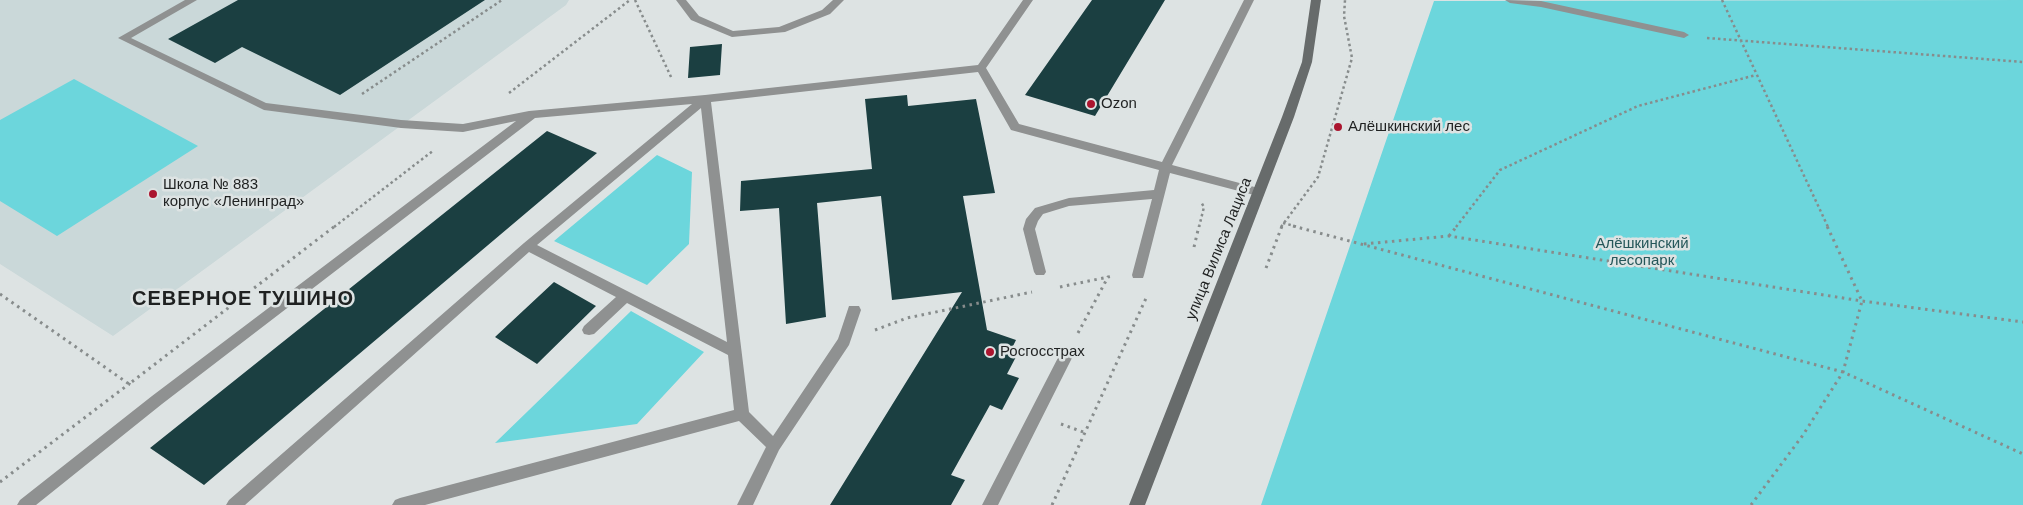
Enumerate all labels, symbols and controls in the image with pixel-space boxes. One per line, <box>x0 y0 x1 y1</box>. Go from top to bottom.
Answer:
place label: Ozon <box>1101 95 1137 113</box>
marker: Ozon <box>1085 98 1097 110</box>
place label: Алёшкинский лес <box>1348 118 1470 136</box>
marker: Алёшкинский лес <box>1332 121 1344 133</box>
street label: улица Вилиса Лациса <box>1182 175 1256 323</box>
place label: Школа № 883 корпус «Ленинград» <box>163 176 304 211</box>
marker: Школа № 883 корпус «Ленинград» <box>147 188 159 200</box>
park label: Алёшкинский лесопарк <box>1595 235 1689 270</box>
district label: СЕВЕРНОЕ ТУШИНО <box>130 287 356 311</box>
place label: Росгосстрах <box>1000 343 1085 361</box>
marker: Росгосстрах <box>984 346 996 358</box>

